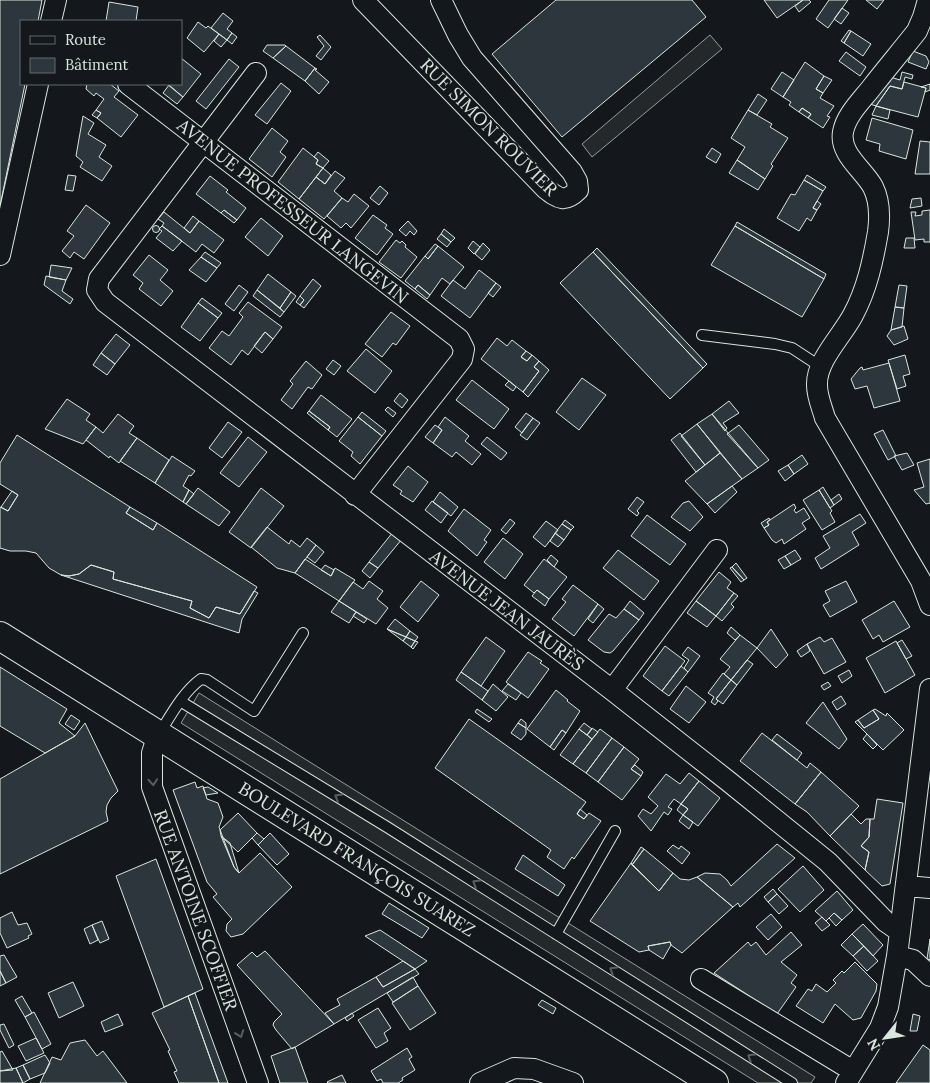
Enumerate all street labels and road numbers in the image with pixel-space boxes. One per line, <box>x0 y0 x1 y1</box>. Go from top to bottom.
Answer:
street label: RUE SIMON ROUVIER <box>415 53 563 201</box>
street label: AVENUE PROFESSEUR LANGEVIN <box>172 113 413 308</box>
street label: AVENUE JEAN JAURÈS <box>424 544 589 676</box>
street label: BOULEVARD FRANÇOIS SUAREZ <box>234 776 480 942</box>
street label: RUE ANTOINE SCOFFIER <box>149 806 243 1014</box>

